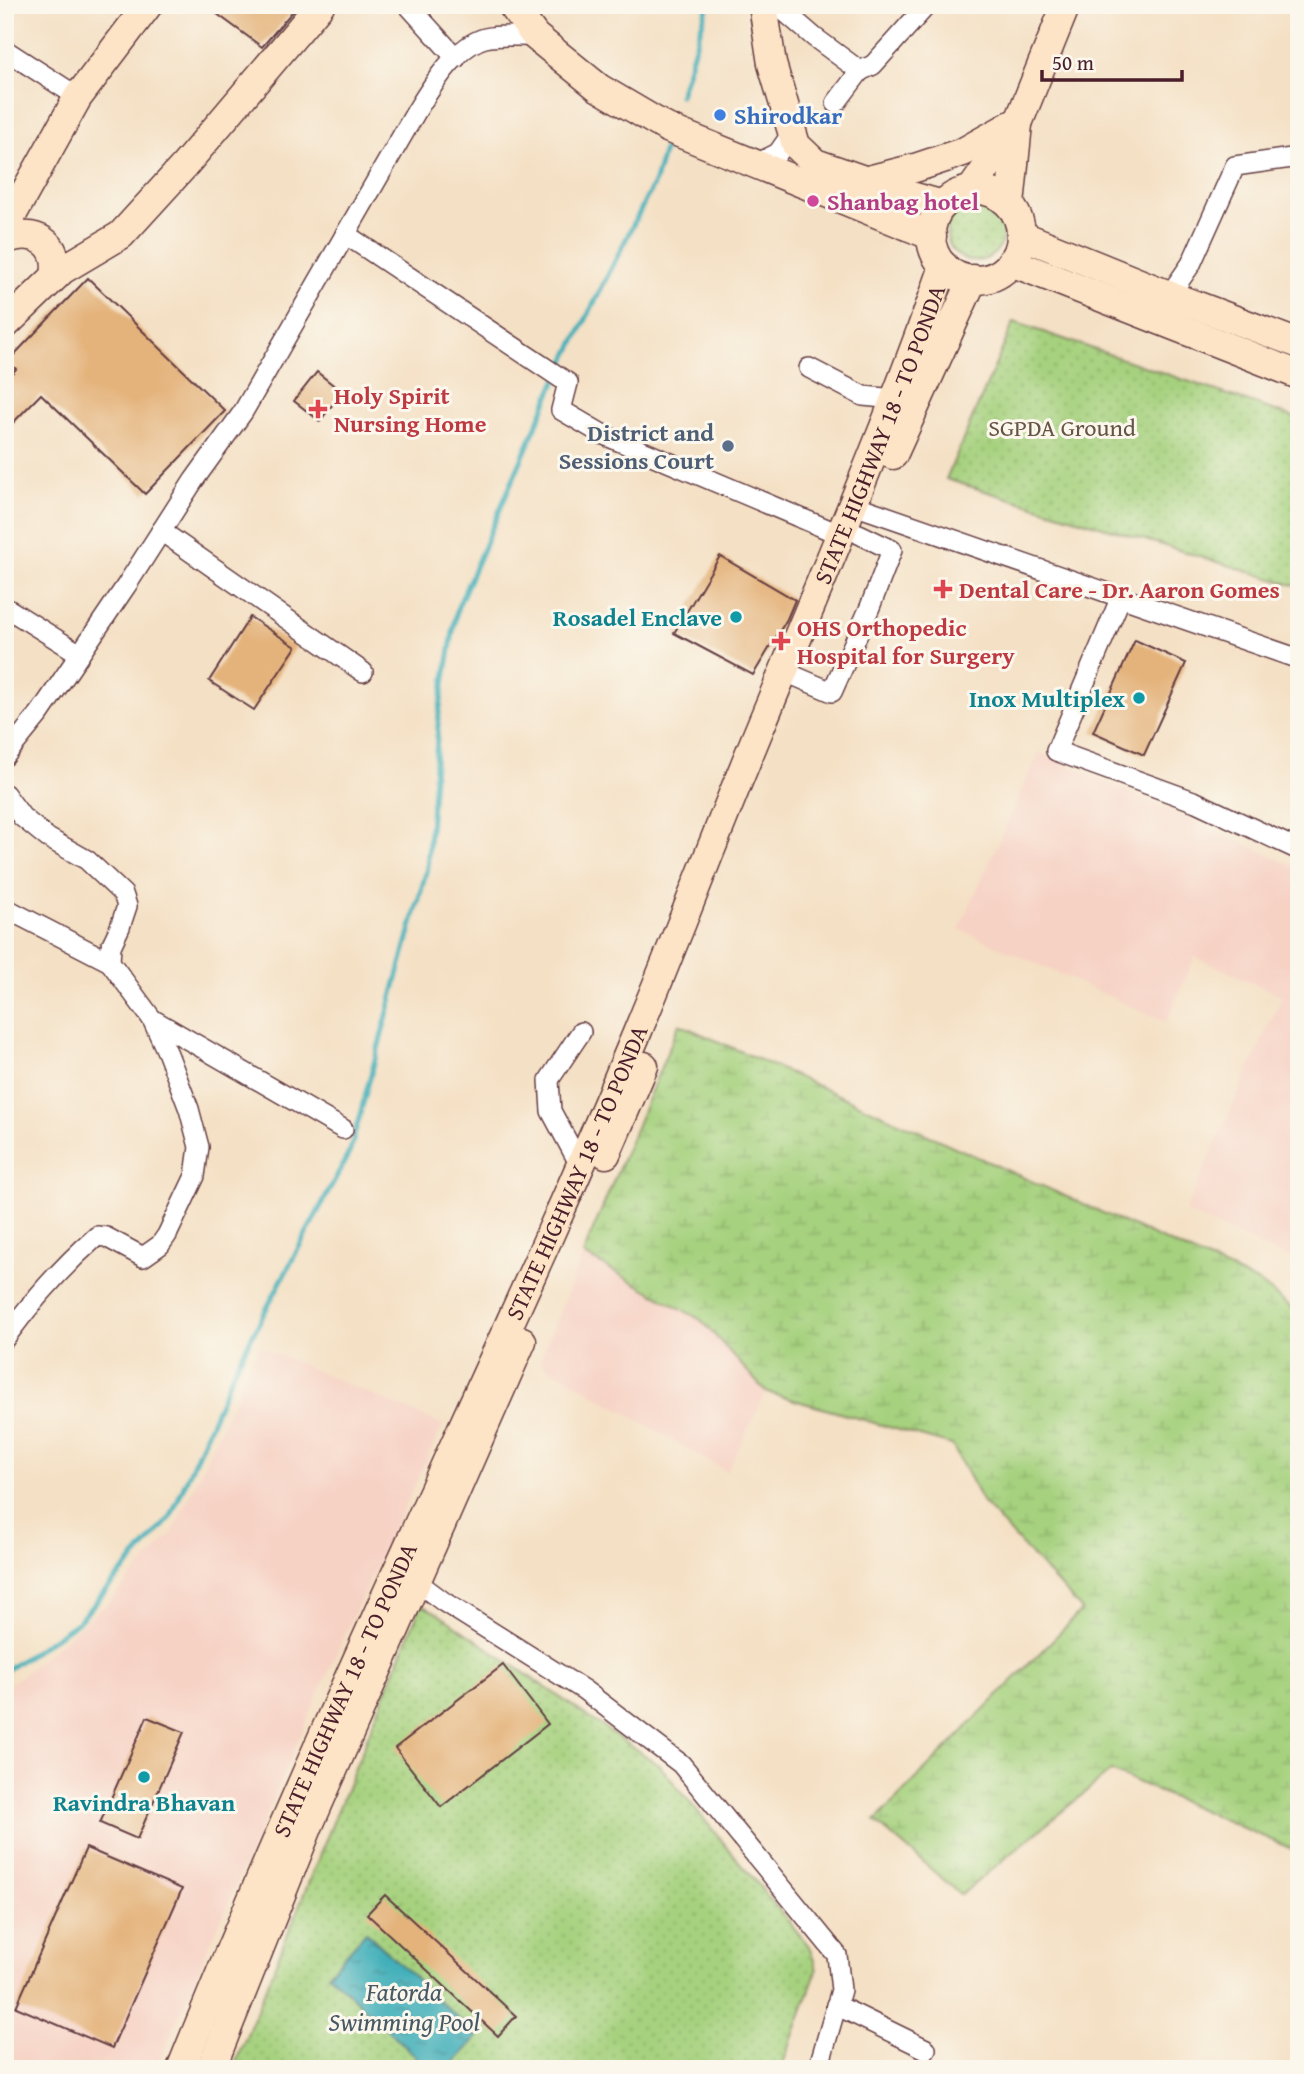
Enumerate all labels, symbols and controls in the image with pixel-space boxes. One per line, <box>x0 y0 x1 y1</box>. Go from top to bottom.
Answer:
scale bar <box>1042 38 1182 82</box>
text: 50 m <box>1052 47 1094 78</box>
place label: Shirodkar <box>734 98 842 133</box>
marker: Shirodkar <box>712 107 728 123</box>
place label: Shanbag hotel <box>827 184 979 219</box>
marker: Shanbag hotel <box>805 193 821 209</box>
street label: STATE HIGHWAY 18 - TO PONDA <box>804 279 954 589</box>
place label: Holy Spirit Nursing Home <box>334 378 487 441</box>
marker: Holy Spirit Nursing Home <box>308 399 328 419</box>
park label: SGPDA Ground <box>988 410 1136 445</box>
place label: District and Sessions Court <box>559 415 714 478</box>
marker: District and Sessions Court <box>720 438 736 454</box>
place label: Dental Care - Dr. Aaron Gomes <box>959 572 1280 607</box>
marker: Dental Care - Dr. Aaron Gomes <box>933 579 953 599</box>
place label: Rosadel Enclave <box>553 600 722 635</box>
marker: Rosadel Enclave <box>728 609 744 625</box>
place label: OHS Orthopedic Hospital for Surgery <box>797 610 1015 673</box>
marker: OHS Orthopedic Hospital for Surgery <box>771 631 791 651</box>
place label: Inox Multiplex <box>969 681 1125 716</box>
marker: Inox Multiplex <box>1131 690 1147 706</box>
street label: STATE HIGHWAY 18 - TO PONDA <box>496 1019 656 1326</box>
street label: STATE HIGHWAY 18 - TO PONDA <box>263 1536 425 1842</box>
marker: Ravindra Bhavan <box>136 1769 152 1785</box>
place label: Ravindra Bhavan <box>53 1785 235 1820</box>
water label: Fatorda Swimming Pool <box>328 1972 480 2041</box>

